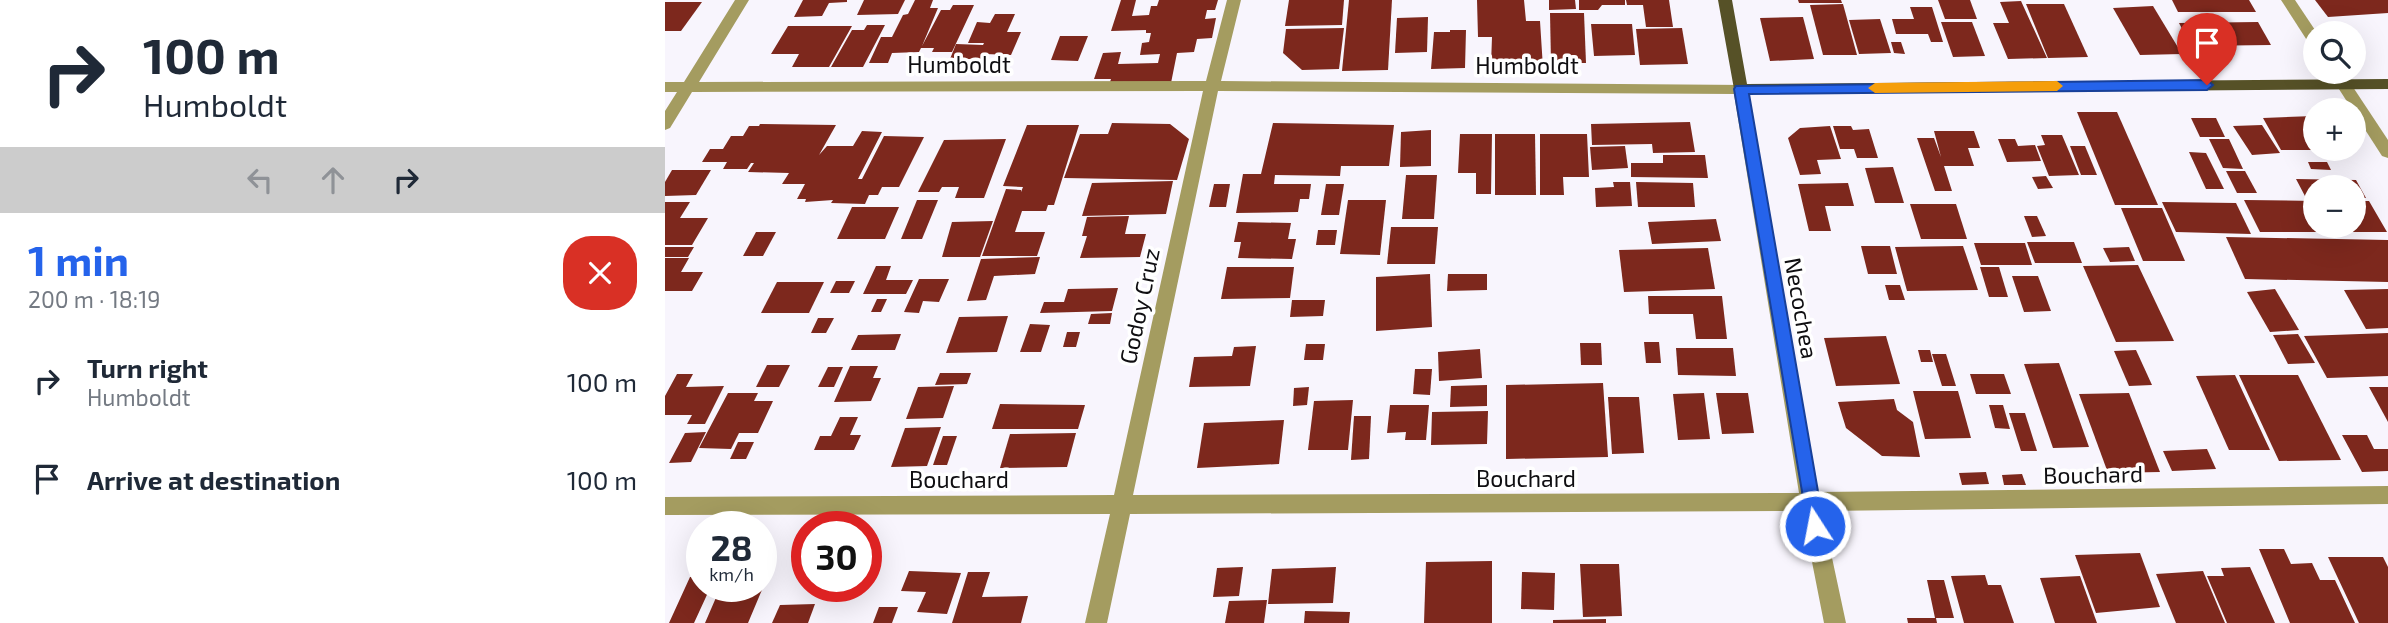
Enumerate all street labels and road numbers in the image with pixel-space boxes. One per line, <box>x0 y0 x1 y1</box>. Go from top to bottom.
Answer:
street label: Humboldt <box>907 50 1011 78</box>
street label: Humboldt <box>1475 51 1579 79</box>
street label: Godoy Cruz <box>1113 246 1165 366</box>
street label: Necochea <box>1779 255 1825 361</box>
street label: Bouchard <box>2043 459 2143 489</box>
street label: Bouchard <box>1476 464 1576 492</box>
street label: Bouchard <box>909 465 1009 493</box>

